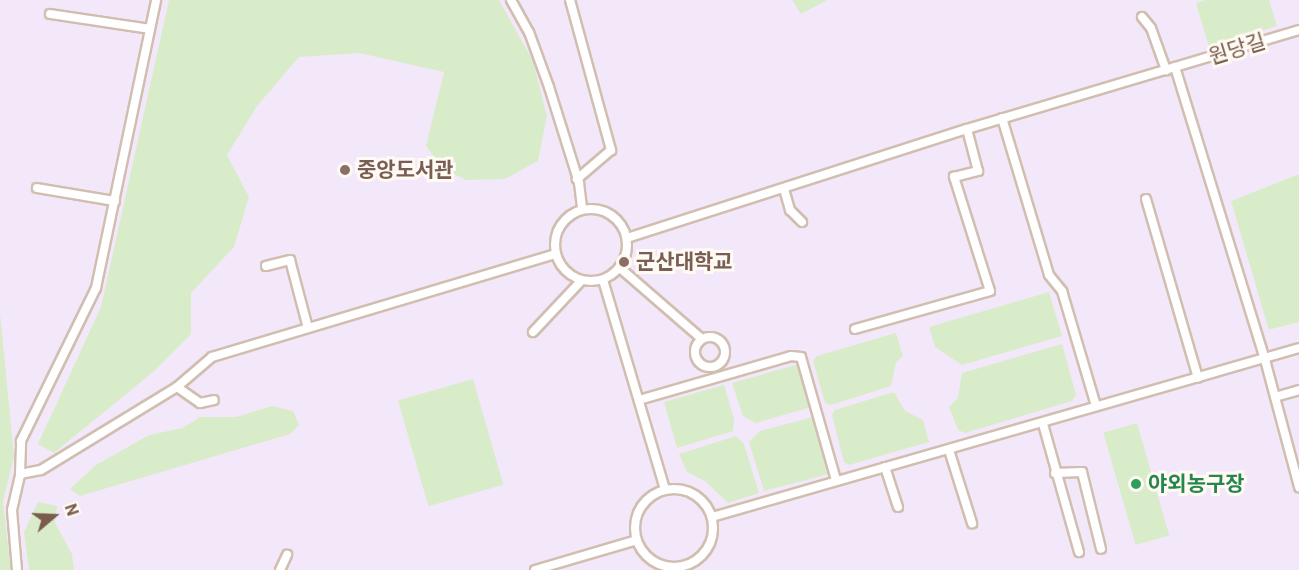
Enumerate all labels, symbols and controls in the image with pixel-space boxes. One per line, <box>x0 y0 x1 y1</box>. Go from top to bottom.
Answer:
street label: 원당길 <box>1206 28 1268 70</box>
place label: 중앙도서관 <box>357 157 454 183</box>
marker: 중앙도서관 <box>338 163 352 177</box>
place label: 군산대학교 <box>636 249 733 275</box>
marker: 군산대학교 <box>617 255 631 269</box>
place label: 야외농구장 <box>1148 471 1245 497</box>
marker: 야외농구장 <box>1129 477 1143 491</box>
north arrow <box>24 486 84 546</box>
text: N <box>61 502 82 518</box>

